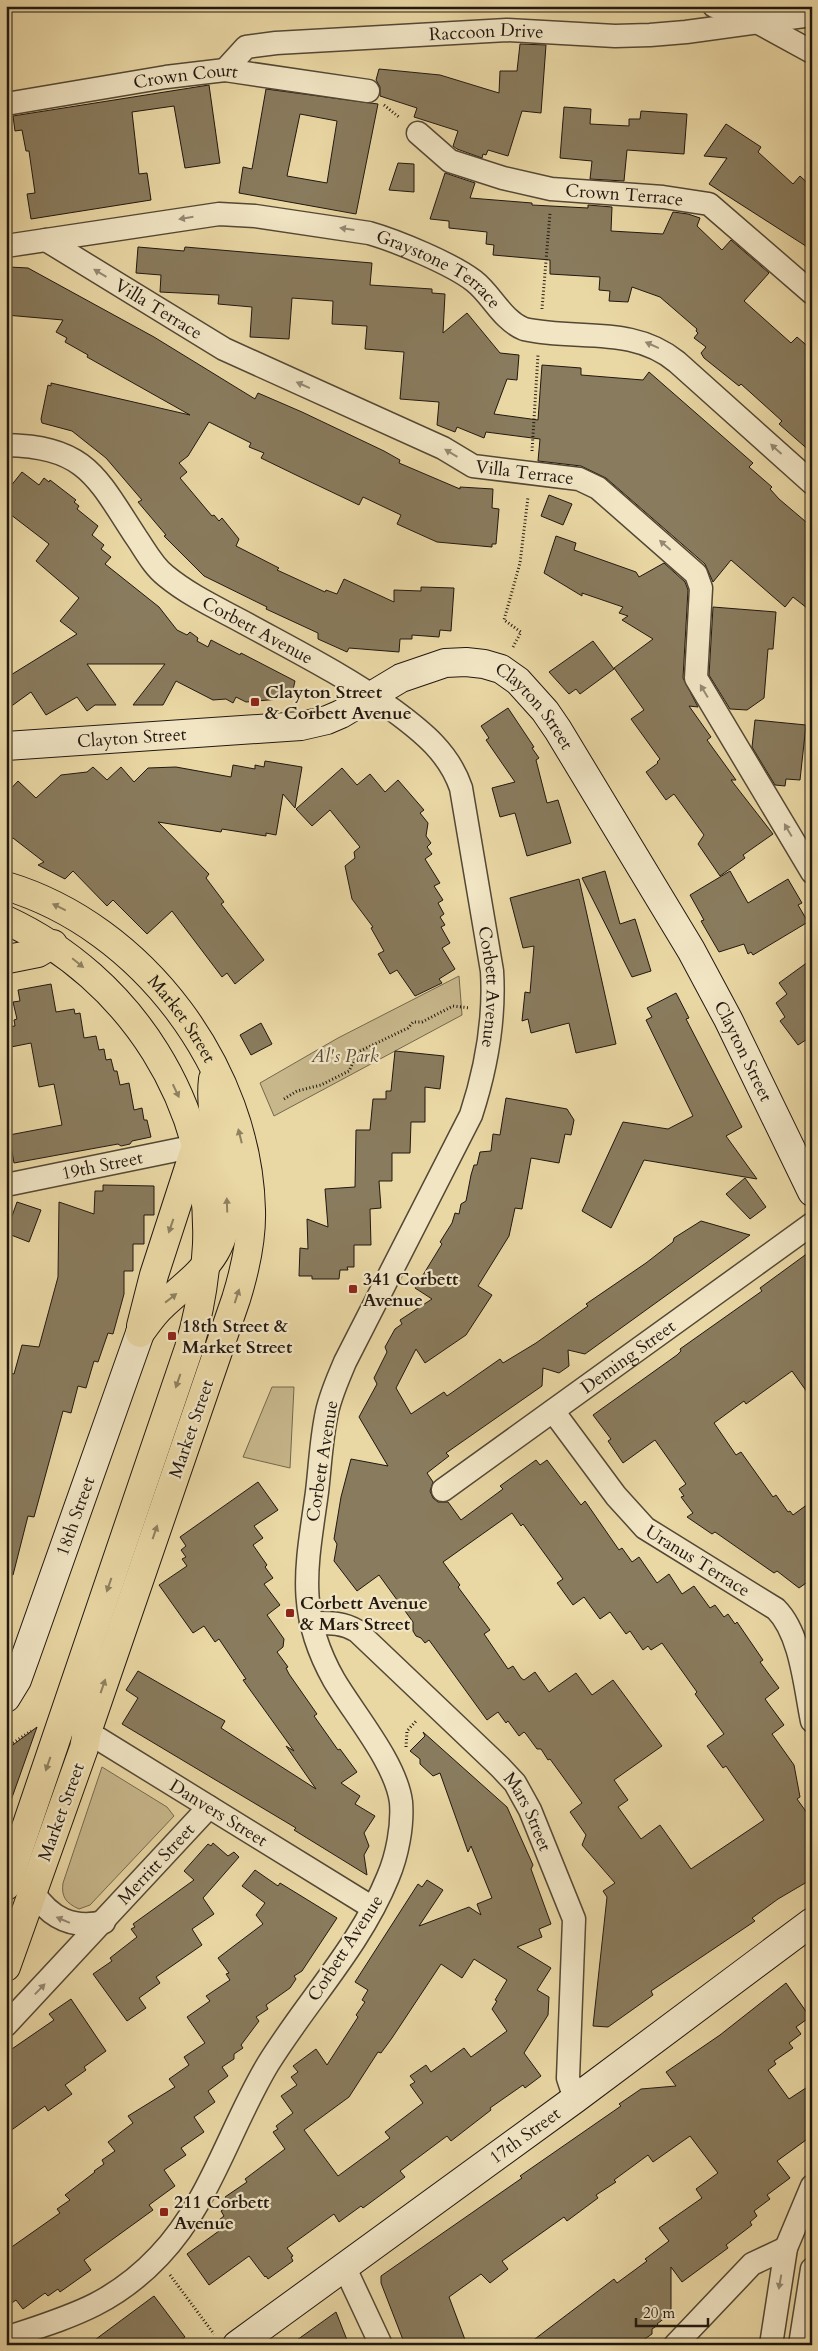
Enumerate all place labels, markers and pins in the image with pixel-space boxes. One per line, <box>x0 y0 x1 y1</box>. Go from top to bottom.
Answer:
place label: Clayton Street & Corbett Avenue <box>265 680 412 726</box>
marker: Clayton Street & Corbett Avenue <box>249 696 261 708</box>
place label: 341 Corbett Avenue <box>363 1267 459 1313</box>
marker: 341 Corbett Avenue <box>347 1283 359 1295</box>
place label: 18th Street & Market Street <box>182 1314 293 1360</box>
marker: 18th Street & Market Street <box>166 1330 178 1342</box>
place label: Corbett Avenue & Mars Street <box>300 1591 428 1637</box>
marker: Corbett Avenue & Mars Street <box>284 1607 296 1619</box>
place label: 211 Corbett Avenue <box>174 2190 270 2236</box>
marker: 211 Corbett Avenue <box>158 2206 170 2218</box>

